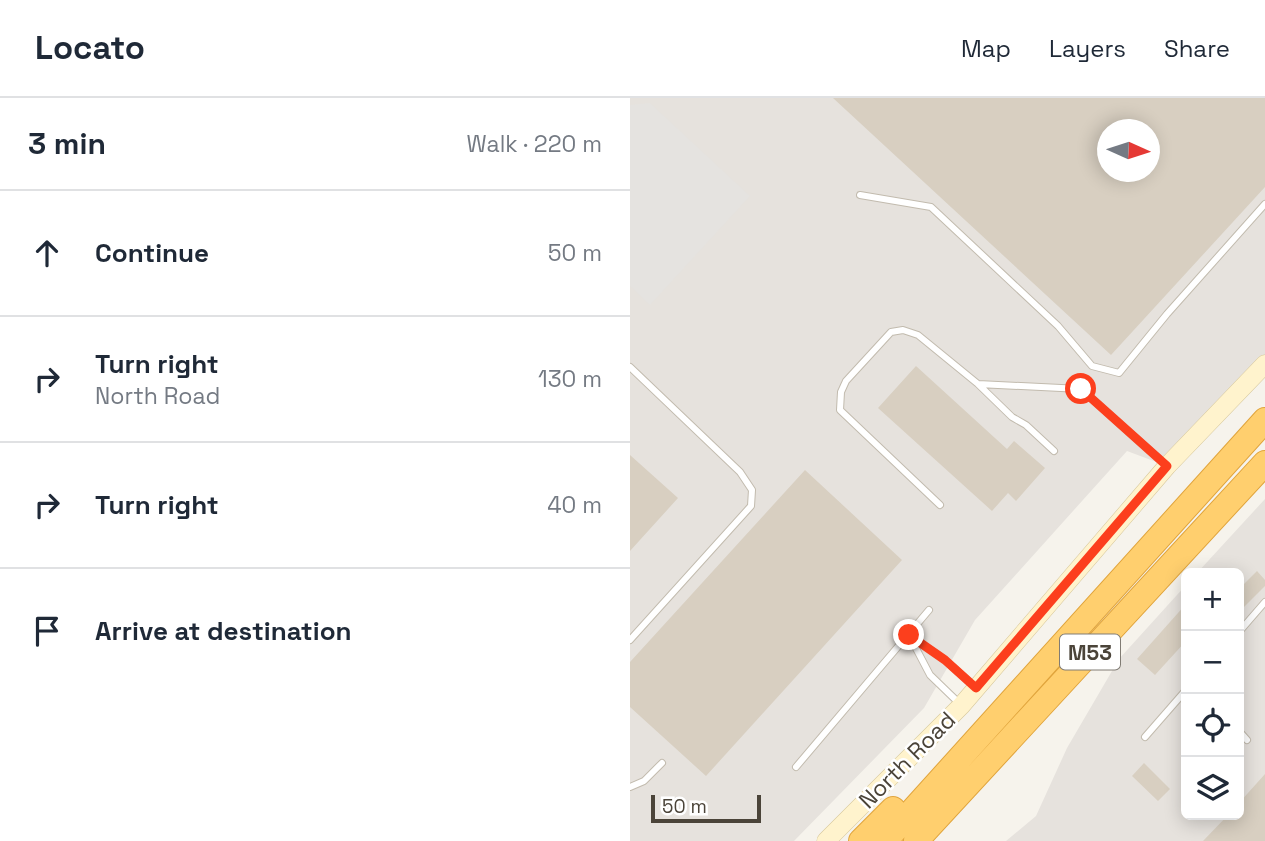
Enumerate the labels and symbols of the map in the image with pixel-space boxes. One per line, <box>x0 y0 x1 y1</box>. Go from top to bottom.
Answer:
north arrow <box>1097 119 1160 182</box>
route start <box>1065 373 1096 404</box>
route end <box>893 619 924 650</box>
road number: M53 <box>1060 634 1120 670</box>
street label: North Road <box>852 705 962 815</box>
scale bar <box>651 792 761 824</box>

